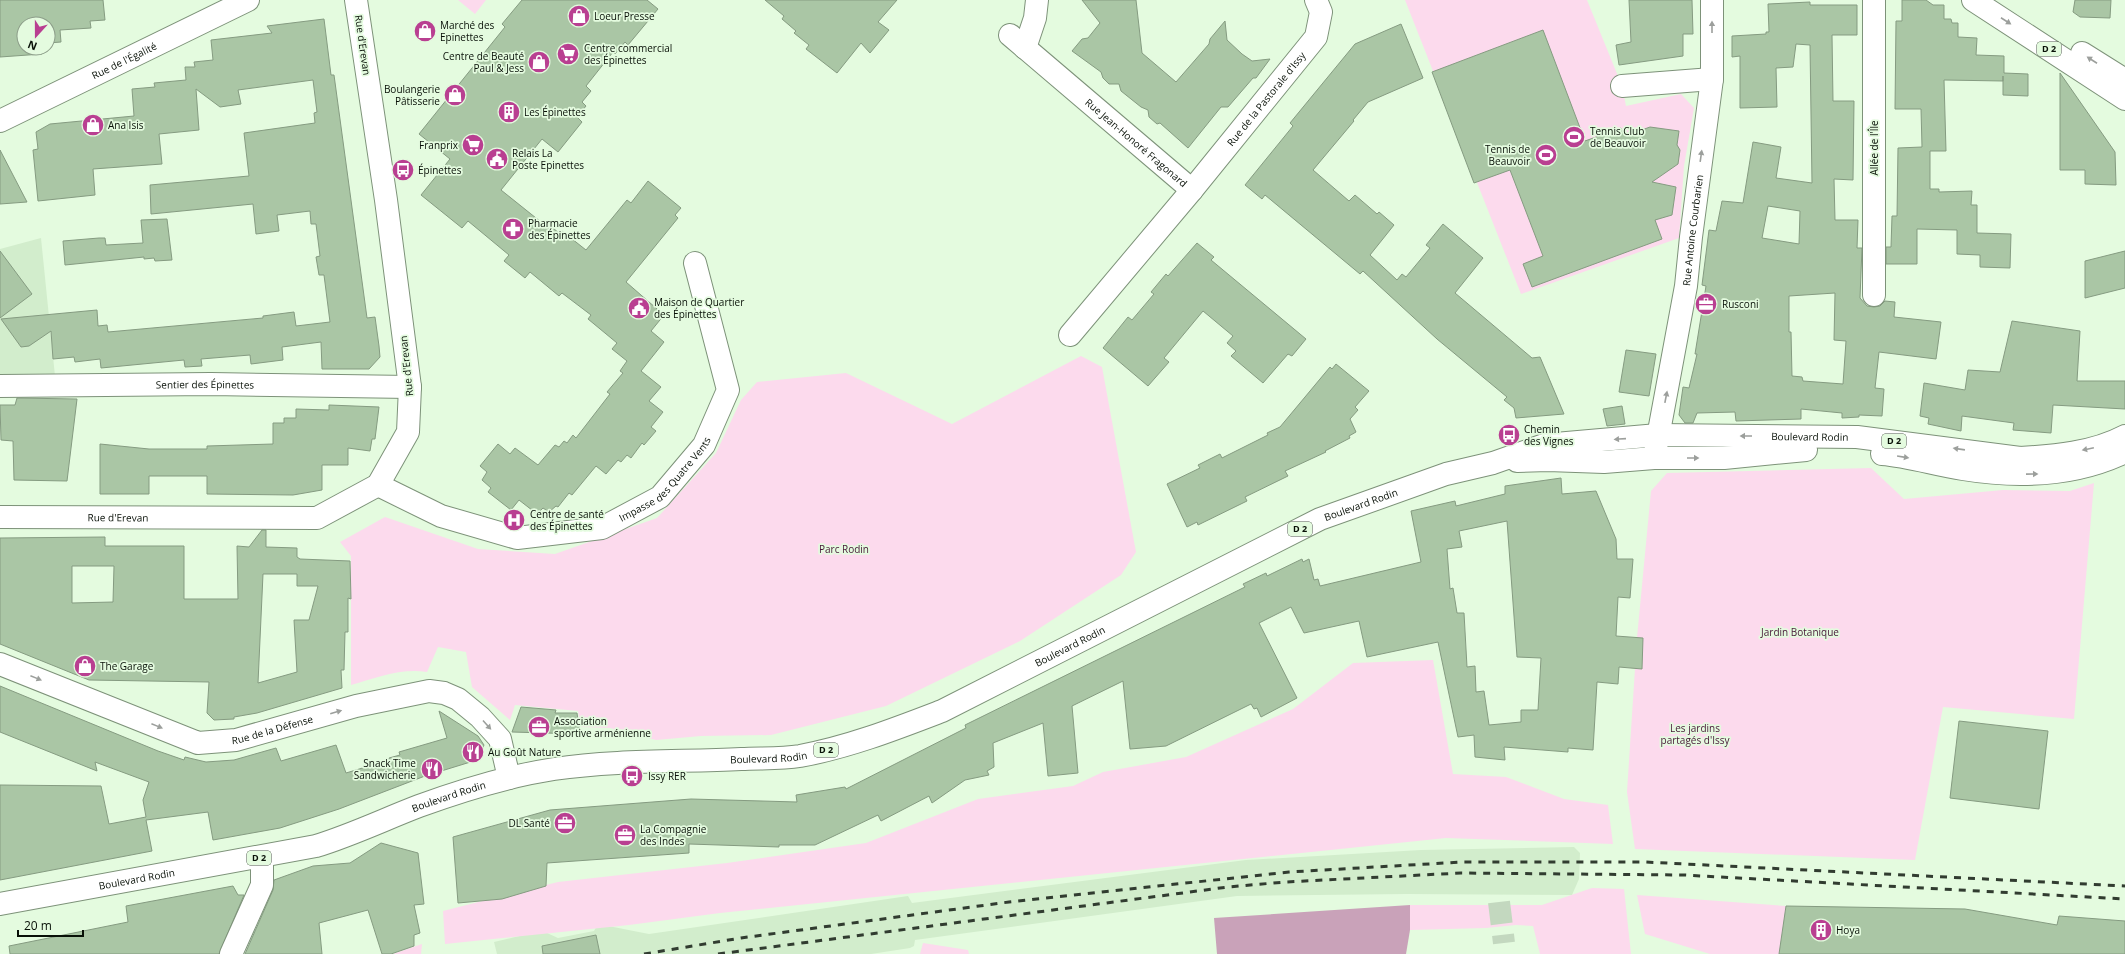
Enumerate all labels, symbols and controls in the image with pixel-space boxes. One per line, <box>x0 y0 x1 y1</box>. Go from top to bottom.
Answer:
shop icon: Loeur Presse <box>566 3 592 29</box>
place label: Loeur Presse <box>594 9 655 23</box>
street label: Rue d'Erevan <box>352 14 374 76</box>
north arrow <box>16 16 56 56</box>
one-way arrow <box>2000 17 2011 25</box>
shop icon: Marché des Epinettes <box>412 18 438 44</box>
place label: Marché des Epinettes <box>440 18 495 44</box>
one-way arrow <box>1709 20 1715 33</box>
text: N <box>25 37 39 54</box>
street label: Rue de l'Égalité <box>89 39 159 82</box>
supermarket icon: Centre commercial des Épinettes <box>555 41 581 67</box>
place label: Centre commercial des Épinettes <box>584 41 672 67</box>
road number: D 2 <box>2037 42 2061 56</box>
street label: Rue de la Pastorale d'Issy <box>1224 48 1309 149</box>
place label: Centre de Beauté Paul & Jess <box>443 49 524 75</box>
shop icon: Centre de Beauté Paul & Jess <box>526 49 552 75</box>
one-way arrow <box>2086 56 2098 63</box>
place label: Boulangerie Pâtisserie <box>384 82 440 108</box>
shop icon: Boulangerie Pâtisserie <box>442 82 468 108</box>
street label: Rue Jean-Honoré Fragonard <box>1082 95 1190 190</box>
building icon: Les Épinettes <box>496 99 522 125</box>
place label: Les Épinettes <box>524 105 586 119</box>
shop icon: Ana Isis <box>80 112 106 138</box>
place label: Ana Isis <box>108 118 144 132</box>
street label: Allée de l'Île <box>1867 120 1881 176</box>
sports icon: Tennis Club de Beauvoir <box>1561 124 1587 150</box>
place label: Tennis Club de Beauvoir <box>1590 124 1646 150</box>
supermarket icon: Franprix <box>460 132 486 158</box>
place label: Franprix <box>419 138 459 152</box>
place label: Tennis de Beauvoir <box>1485 142 1530 168</box>
sports icon: Tennis de Beauvoir <box>1533 142 1559 168</box>
public building icon: Relais La Poste Epinettes <box>484 146 510 172</box>
place label: Relais La Poste Epinettes <box>512 146 584 172</box>
one-way arrow <box>1698 150 1705 162</box>
bus stop icon: Épinettes <box>390 157 416 183</box>
place label: Épinettes <box>418 163 462 177</box>
street label: Rue Antoine Courbarien <box>1679 174 1706 287</box>
pharmacy icon: Pharmacie des Épinettes <box>500 216 526 242</box>
place label: Pharmacie des Épinettes <box>528 216 591 242</box>
office icon: Rusconi <box>1693 291 1719 317</box>
public building icon: Maison de Quartier des Épinettes <box>626 295 652 321</box>
place label: Maison de Quartier des Épinettes <box>654 295 744 321</box>
place label: Rusconi <box>1722 297 1759 311</box>
street label: Rue d'Erevan <box>396 335 416 397</box>
street label: Sentier des Épinettes <box>156 377 254 392</box>
one-way arrow <box>1663 391 1669 403</box>
bus stop icon: Chemin des Vignes <box>1496 422 1522 448</box>
place label: Chemin des Vignes <box>1524 422 1574 448</box>
street label: Boulevard Rodin <box>1771 429 1848 444</box>
one-way arrow <box>1739 433 1752 439</box>
street label: Impasse des Quatre Vents <box>616 434 714 525</box>
road number: D 2 <box>1882 434 1906 448</box>
one-way arrow <box>1614 435 1626 442</box>
one-way arrow <box>1953 446 1965 452</box>
one-way arrow <box>2082 446 2094 452</box>
one-way arrow <box>1897 454 1909 460</box>
one-way arrow <box>1687 455 1700 461</box>
one-way arrow <box>2026 471 2039 477</box>
street label: Boulevard Rodin <box>1322 485 1400 524</box>
hospital icon: Centre de santé des Épinettes <box>501 507 527 533</box>
place label: Centre de santé des Épinettes <box>530 507 604 533</box>
street label: Rue d'Erevan <box>88 510 148 524</box>
road number: D 2 <box>1288 522 1312 536</box>
park label: Parc Rodin <box>819 542 869 556</box>
street label: Boulevard Rodin <box>1032 622 1107 670</box>
park label: Jardin Botanique <box>1760 625 1839 639</box>
shop icon: The Garage <box>72 653 98 679</box>
place label: The Garage <box>100 659 154 673</box>
one-way arrow <box>31 676 43 682</box>
one-way arrow <box>330 709 342 715</box>
street label: Rue de la Défense <box>231 711 315 747</box>
office icon: Association sportive arménienne <box>526 714 552 740</box>
place label: Association sportive arménienne <box>554 714 651 740</box>
one-way arrow <box>483 720 492 730</box>
park label: Les jardins partagés d'Issy <box>1661 721 1730 747</box>
one-way arrow <box>152 724 164 730</box>
restaurant icon: Au Goût Nature <box>460 739 486 765</box>
road number: D 2 <box>814 743 838 757</box>
place label: Au Goût Nature <box>488 745 562 759</box>
street label: Boulevard Rodin <box>730 748 808 766</box>
place label: Snack Time Sandwicherie <box>354 756 416 782</box>
restaurant icon: Snack Time Sandwicherie <box>419 756 445 782</box>
bus stop icon: Issy RER <box>619 763 645 789</box>
place label: Issy RER <box>648 769 686 783</box>
street label: Boulevard Rodin <box>410 778 487 815</box>
office icon: DL Santé <box>552 810 578 836</box>
place label: DL Santé <box>509 816 550 830</box>
office icon: La Compagnie des Indes <box>612 822 638 848</box>
place label: La Compagnie des Indes <box>640 822 707 848</box>
road number: D 2 <box>247 851 271 865</box>
street label: Boulevard Rodin <box>98 865 176 893</box>
scale bar <box>18 912 83 938</box>
text: 20 m <box>24 917 52 934</box>
building icon: Hoya <box>1808 917 1834 943</box>
place label: Hoya <box>1836 923 1860 937</box>

